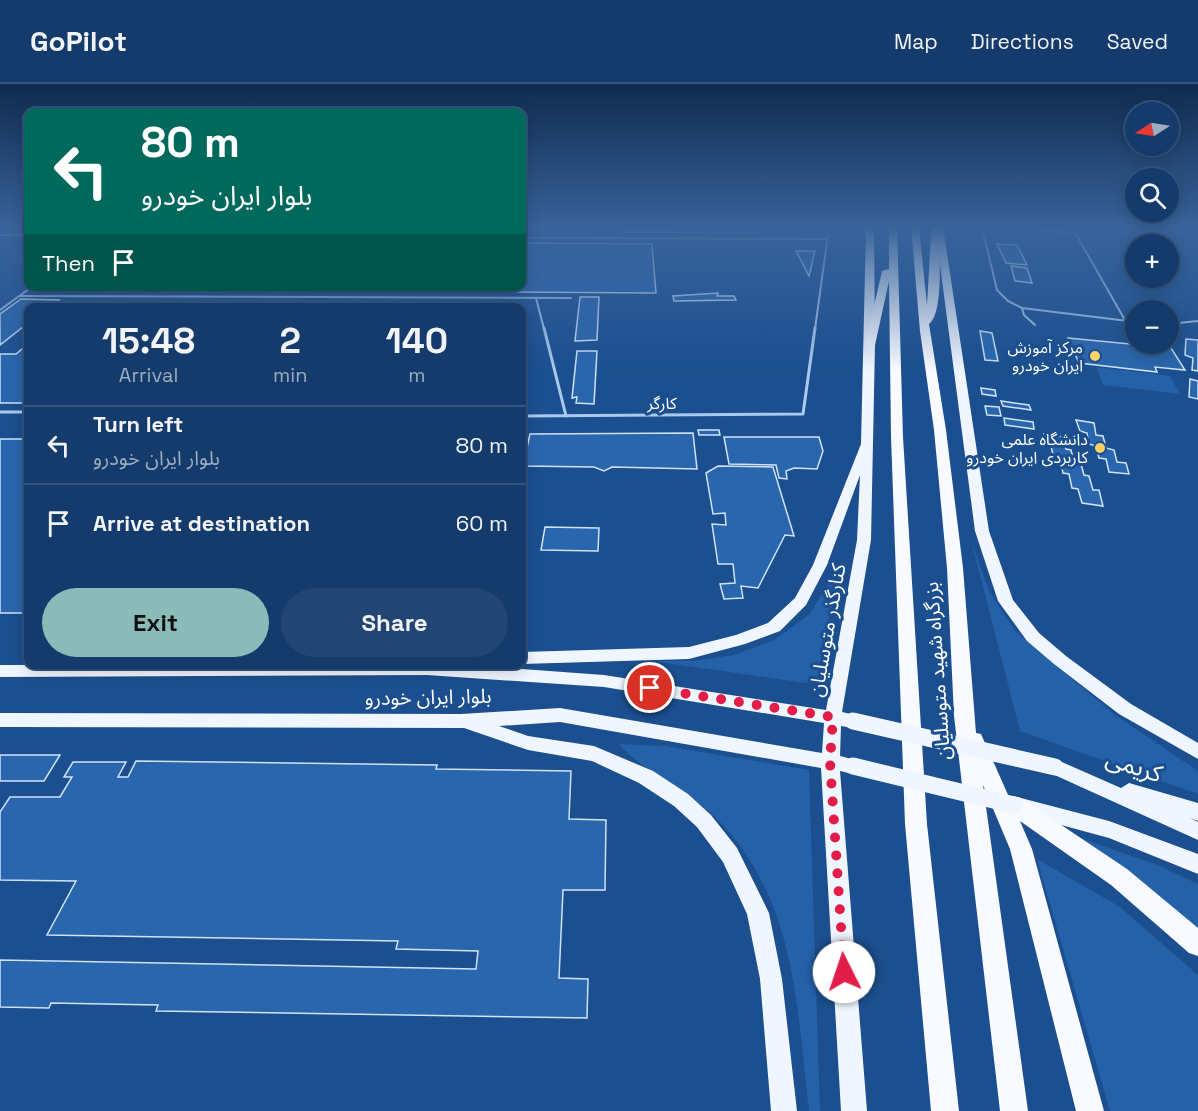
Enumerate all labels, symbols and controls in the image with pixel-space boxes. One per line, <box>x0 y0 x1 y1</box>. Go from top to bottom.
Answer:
text: GoPilot <box>30 23 127 59</box>
text: Map <box>894 28 938 55</box>
text: Directions <box>971 28 1074 55</box>
text: Saved <box>1107 28 1168 55</box>
north arrow <box>1125 102 1179 156</box>
map controls <box>1125 102 1179 354</box>
text: 80 m <box>141 116 240 169</box>
icon: left <box>42 132 120 210</box>
button: search <box>1125 168 1179 222</box>
text: بلوار ایران خودرو <box>141 178 312 213</box>
button: + <box>1125 234 1179 288</box>
icon: arrive <box>107 246 140 279</box>
text: Then <box>42 249 95 277</box>
button: − <box>1125 300 1179 354</box>
text: 15:48 <box>102 318 195 364</box>
text: 2 <box>280 318 301 364</box>
text: 140 <box>385 318 448 364</box>
place label: مرکز آموزش ایران خودرو <box>1007 337 1083 376</box>
marker: مرکز آموزش ایران خودرو <box>1088 349 1102 363</box>
text: Arrival <box>119 362 178 388</box>
text: min <box>273 362 307 388</box>
text: m <box>408 362 425 388</box>
street label: کارگر <box>646 393 677 414</box>
text: Turn left <box>93 410 183 438</box>
icon: left <box>42 429 75 462</box>
place label: دانشگاه علمی کاربردی ایران خودرو <box>966 429 1088 468</box>
text: 80 m <box>456 431 508 459</box>
marker: دانشگاه علمی کاربردی ایران خودرو <box>1093 441 1107 455</box>
text: بلوار ایران خودرو <box>93 445 220 471</box>
icon: arrive <box>42 507 75 540</box>
text: Arrive at destination <box>93 509 310 537</box>
text: 60 m <box>456 509 508 537</box>
street label: کنارگذر متوسلیان <box>802 561 852 699</box>
street label: بزرگراه شهید متوسلیان <box>918 581 956 761</box>
button: Exit <box>42 588 269 657</box>
button: Share <box>281 588 508 657</box>
pin <box>624 662 675 713</box>
icon: arrive <box>633 671 666 704</box>
street label: بلوار ایران خودرو <box>364 683 492 711</box>
street label: کریمی <box>1102 742 1167 789</box>
position arrow <box>812 940 876 1004</box>

